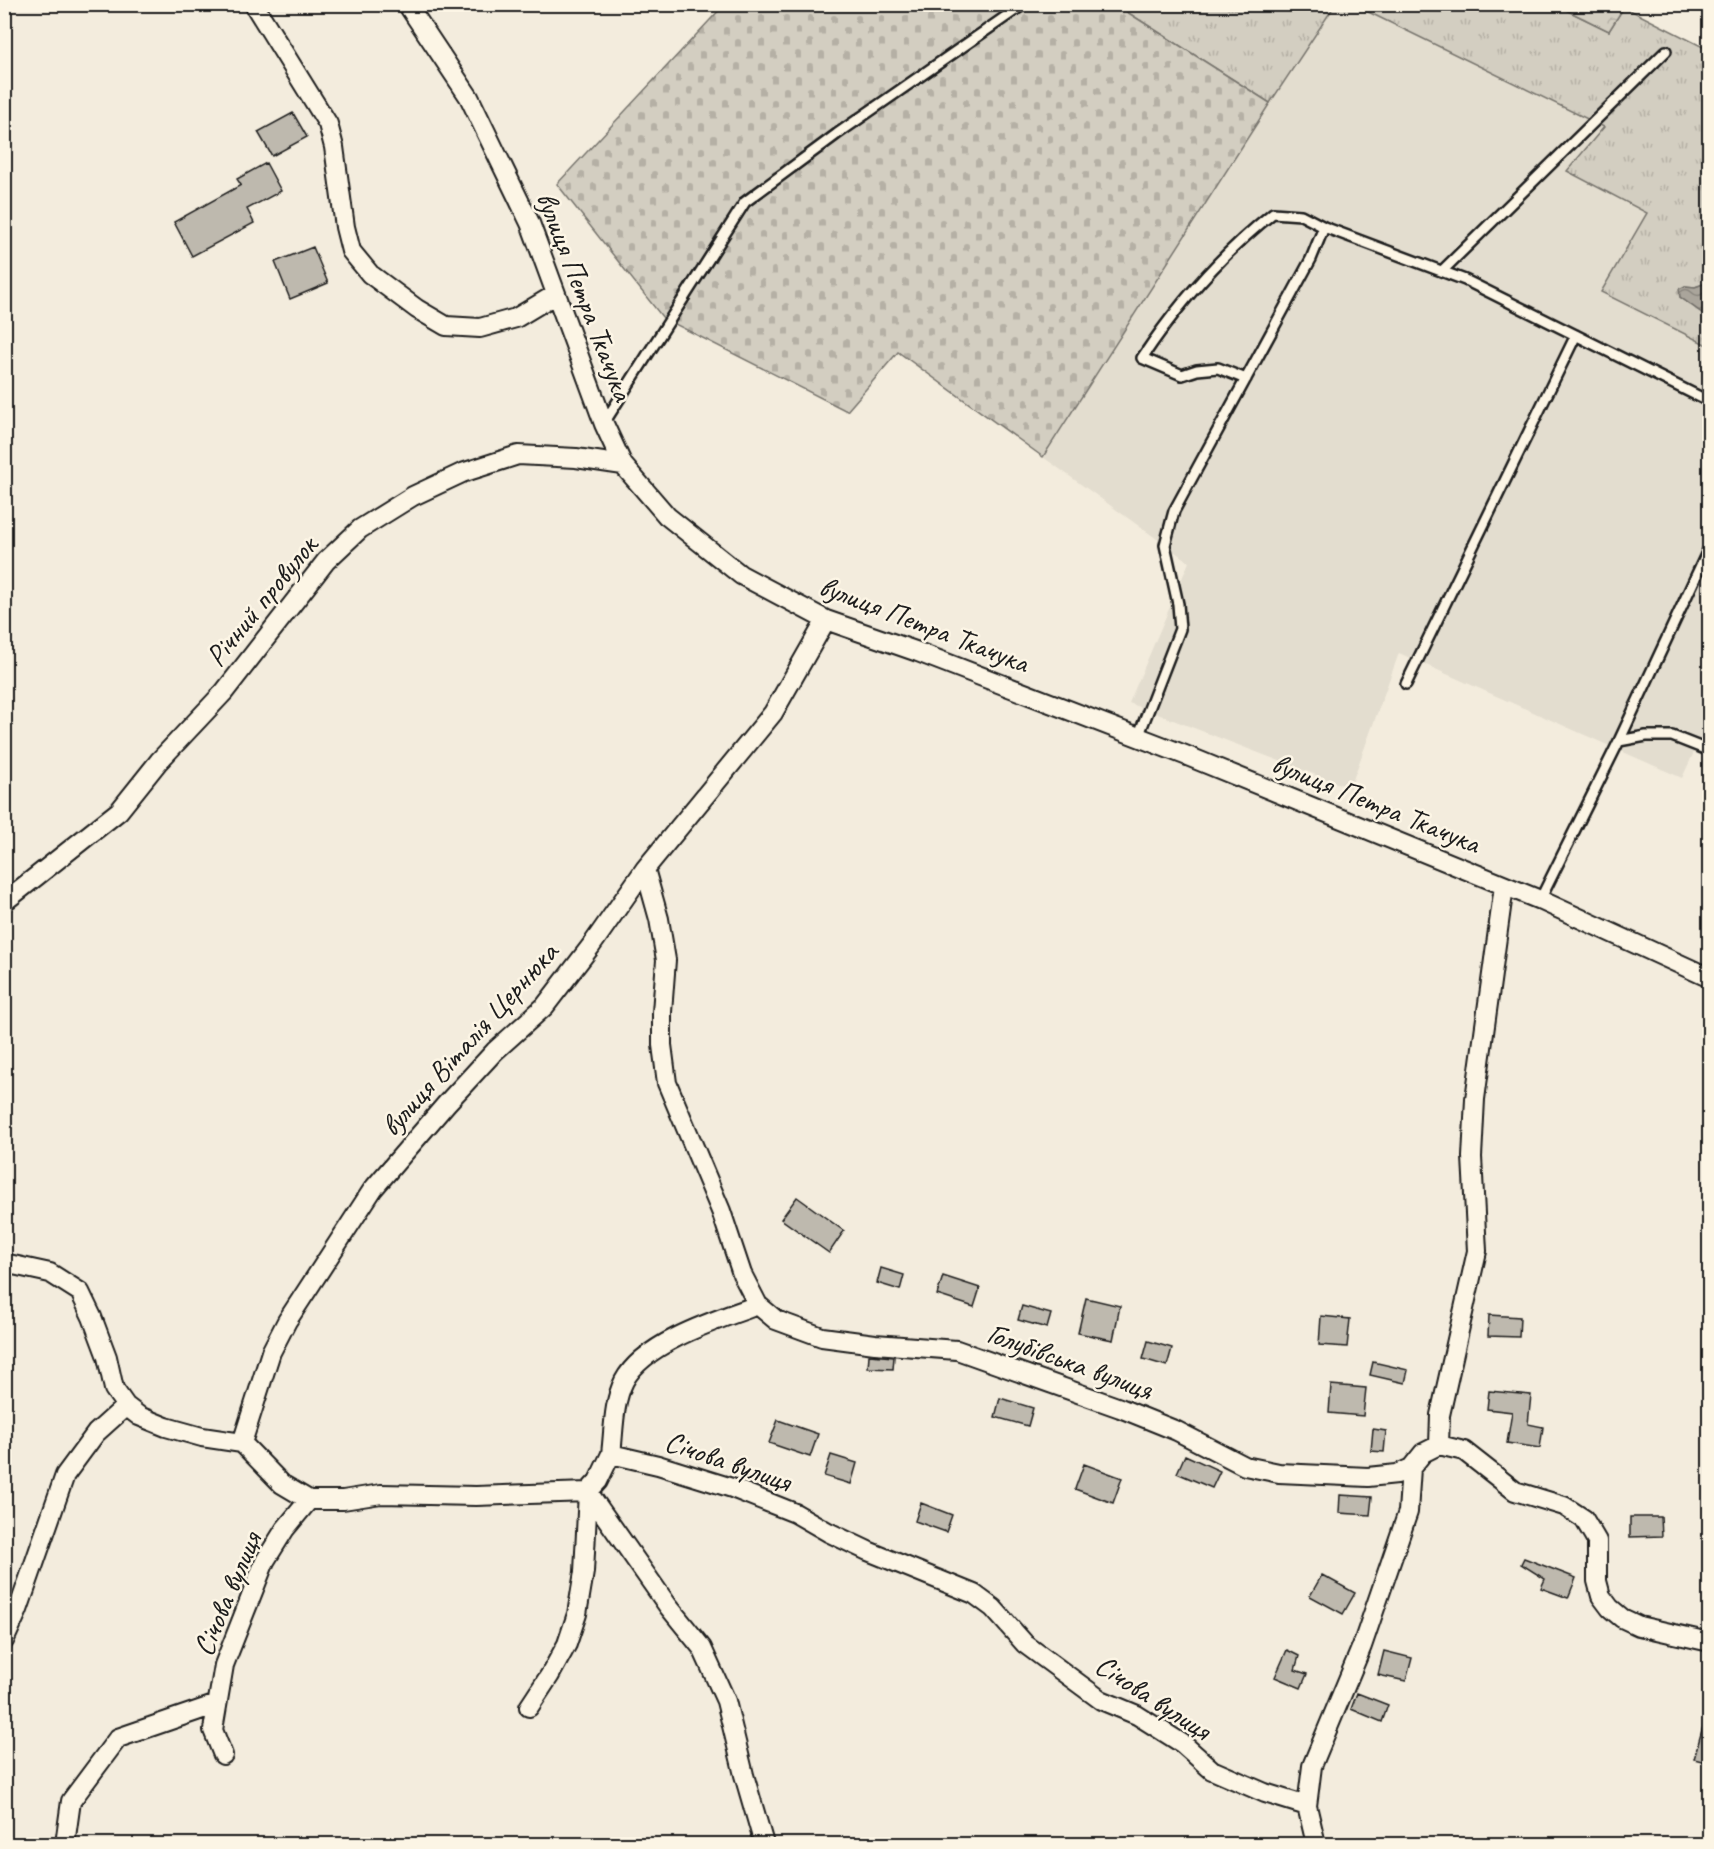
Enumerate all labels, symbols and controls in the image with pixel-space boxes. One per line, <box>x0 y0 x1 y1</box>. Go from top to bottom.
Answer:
street label: вулиця Петра Ткачука <box>528 186 643 408</box>
street label: Річний провулок <box>197 526 327 674</box>
street label: вулиця Петра Ткачука <box>814 567 1036 682</box>
street label: вулиця Петра Ткачука <box>1266 744 1487 863</box>
street label: вулиця Віталія Цернюка <box>372 933 567 1144</box>
street label: Голубівська вулиця <box>982 1314 1159 1409</box>
street label: Січова вулиця <box>660 1422 798 1501</box>
street label: Січова вулиця <box>184 1524 271 1661</box>
street label: Січова вулиця <box>1088 1646 1220 1750</box>

